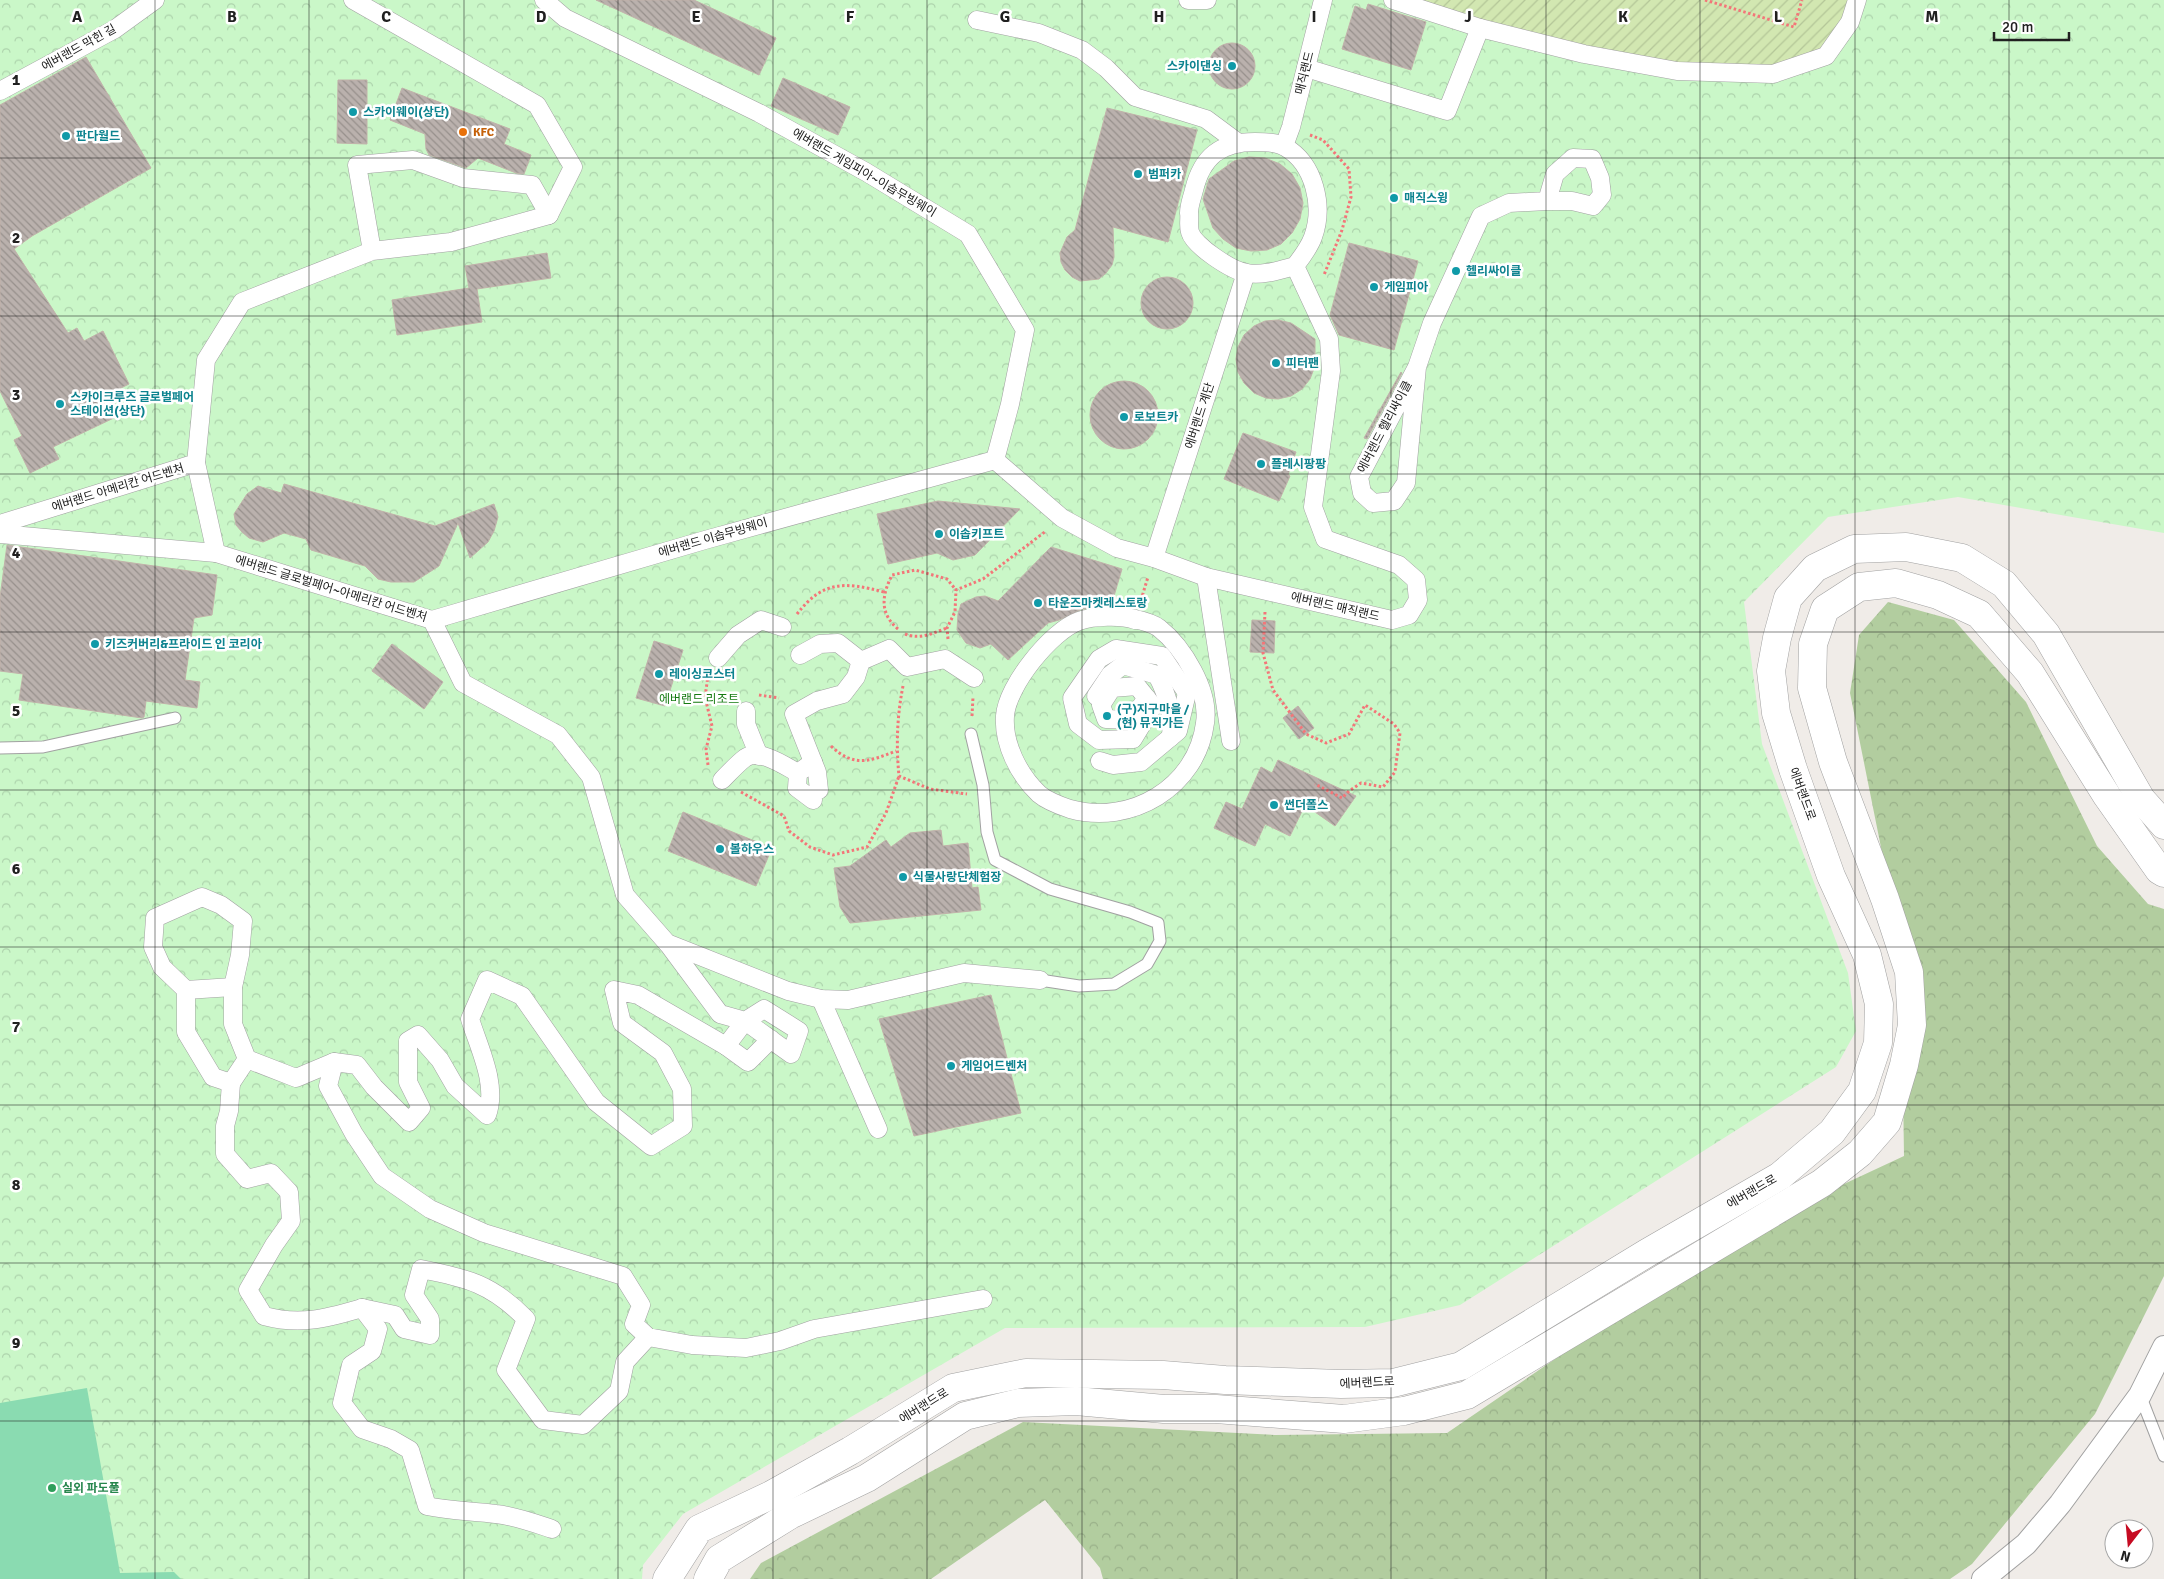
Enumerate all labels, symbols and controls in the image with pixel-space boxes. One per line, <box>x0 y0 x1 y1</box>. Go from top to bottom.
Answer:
text: A <box>72 7 83 27</box>
text: B <box>227 7 237 27</box>
text: C <box>381 7 391 27</box>
text: D <box>536 7 547 27</box>
text: E <box>691 7 701 27</box>
text: F <box>846 7 855 27</box>
text: G <box>1000 7 1010 27</box>
text: H <box>1154 7 1164 27</box>
text: I <box>1311 7 1317 27</box>
text: J <box>1464 7 1472 27</box>
text: K <box>1618 7 1628 27</box>
text: L <box>1774 7 1783 27</box>
text: M <box>1925 7 1939 27</box>
scale bar <box>1994 10 2069 42</box>
text: 20 m <box>2002 18 2033 36</box>
street label: 에버랜드 막힌 길 <box>39 21 119 75</box>
street label: 매직랜드 <box>1292 50 1318 96</box>
place label: 스카이댄싱 <box>1167 59 1222 74</box>
marker: 스카이댄싱 <box>1226 60 1238 72</box>
text: 1 <box>12 70 21 90</box>
place label: 스카이웨이(상단) <box>363 105 449 120</box>
marker: 스카이웨이(상단) <box>347 106 359 118</box>
place label: KFC <box>473 125 495 140</box>
street label: 에버랜드 게임피아~이솝무빙웨이 <box>789 125 939 221</box>
marker: KFC <box>457 126 469 138</box>
place label: 판다월드 <box>76 129 120 144</box>
marker: 판다월드 <box>60 130 72 142</box>
place label: 범퍼카 <box>1148 167 1181 182</box>
marker: 범퍼카 <box>1132 168 1144 180</box>
place label: 매직스윙 <box>1404 191 1448 206</box>
marker: 매직스윙 <box>1388 192 1400 204</box>
text: 2 <box>12 228 20 248</box>
place label: 헬리싸이클 <box>1466 264 1521 279</box>
marker: 헬리싸이클 <box>1450 265 1462 277</box>
place label: 게임피아 <box>1384 280 1428 295</box>
marker: 게임피아 <box>1368 281 1380 293</box>
place label: 피터팬 <box>1286 356 1319 371</box>
marker: 피터팬 <box>1270 357 1282 369</box>
street label: 에버랜드 헬리싸이클 <box>1354 378 1416 476</box>
street label: 에버랜드 계단 <box>1182 381 1218 451</box>
text: 3 <box>12 385 20 405</box>
place label: 스카이크루즈 글로벌페어 스테이션(상단) <box>70 390 194 419</box>
marker: 스카이크루즈 글로벌페어 스테이션(상단) <box>54 398 66 410</box>
place label: 로보트카 <box>1134 410 1178 425</box>
marker: 로보트카 <box>1118 411 1130 423</box>
place label: 플레시팡팡 <box>1271 457 1326 472</box>
marker: 플레시팡팡 <box>1255 458 1267 470</box>
street label: 에버랜드 아메리칸 어드벤처 <box>50 461 186 515</box>
street label: 에버랜드 이솝무빙웨이 <box>657 515 769 561</box>
place label: 이솝키프트 <box>949 527 1004 542</box>
marker: 이솝키프트 <box>933 528 945 540</box>
text: 4 <box>12 543 21 563</box>
street label: 에버랜드 글로벌페어~아메리칸 어드벤처 <box>233 553 429 625</box>
street label: 에버랜드 매직랜드 <box>1289 589 1381 625</box>
place label: 타운즈마켓레스토랑 <box>1048 596 1147 611</box>
marker: 타운즈마켓레스토랑 <box>1032 597 1044 609</box>
place label: 키즈커버리&프라이드 인 코리아 <box>105 637 262 652</box>
marker: 키즈커버리&프라이드 인 코리아 <box>89 638 101 650</box>
place label: 레이싱코스터 <box>669 667 735 682</box>
marker: 레이싱코스터 <box>653 668 665 680</box>
park label: 에버랜드 리조트 <box>659 692 739 707</box>
text: 5 <box>12 701 20 721</box>
place label: (구)지구마을 / (현) 뮤직가든 <box>1117 702 1190 731</box>
marker: (구)지구마을 / (현) 뮤직가든 <box>1101 710 1113 722</box>
street label: 에버랜드로 <box>1786 765 1818 823</box>
place label: 썬더폴스 <box>1284 798 1328 813</box>
marker: 썬더폴스 <box>1268 799 1280 811</box>
place label: 볼하우스 <box>730 842 774 857</box>
marker: 볼하우스 <box>714 843 726 855</box>
text: 6 <box>12 859 21 879</box>
place label: 식물사랑단체험장 <box>913 870 1001 885</box>
marker: 식물사랑단체험장 <box>897 871 909 883</box>
text: 7 <box>12 1017 21 1037</box>
place label: 게임어드벤처 <box>961 1059 1027 1074</box>
marker: 게임어드벤처 <box>945 1060 957 1072</box>
street label: 에버랜드로 <box>1724 1172 1780 1212</box>
text: 8 <box>12 1175 21 1195</box>
text: 9 <box>12 1333 21 1353</box>
street label: 에버랜드로 <box>1339 1374 1395 1392</box>
street label: 에버랜드로 <box>897 1385 951 1427</box>
place label: 실외 파도풀 <box>62 1481 120 1496</box>
marker: 실외 파도풀 <box>46 1482 58 1494</box>
north arrow <box>2104 1519 2154 1569</box>
text: N <box>2119 1547 2133 1566</box>

